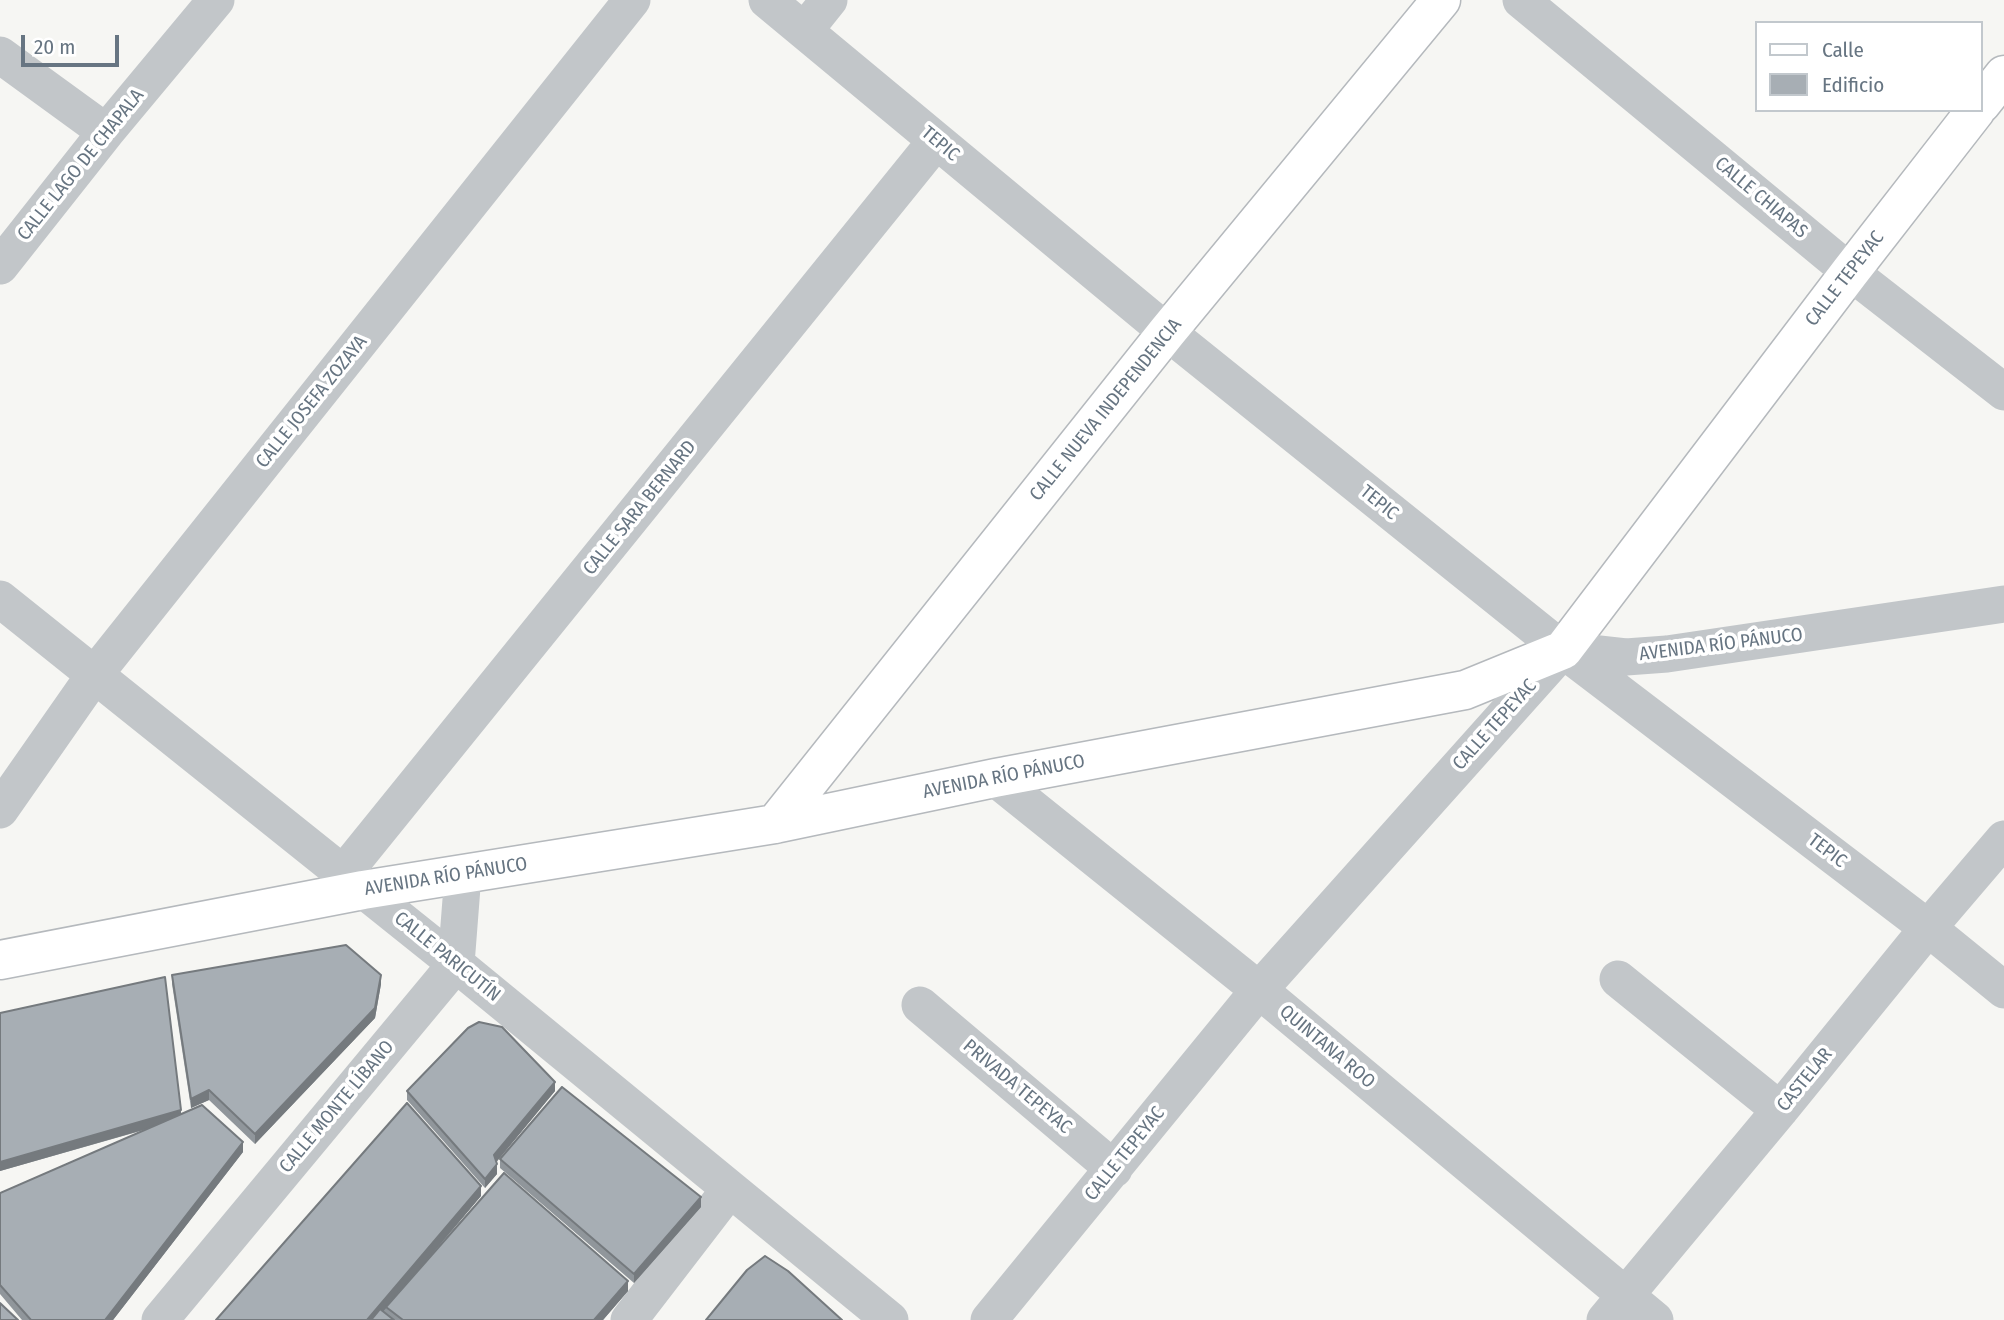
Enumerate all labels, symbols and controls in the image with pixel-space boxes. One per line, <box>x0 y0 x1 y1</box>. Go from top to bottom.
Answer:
scale bar <box>24 21 122 65</box>
legend <box>1756 21 1983 112</box>
text: 20 m <box>34 34 75 60</box>
text: Calle <box>1822 37 1864 63</box>
text: Edificio <box>1822 72 1884 98</box>
street label: CALLE LAGO DE CHAPALA <box>13 85 149 245</box>
street label: TEPIC <box>916 122 964 166</box>
street label: CALLE CHIAPAS <box>1710 153 1812 243</box>
street label: CALLE TEPEYAC <box>1801 227 1889 331</box>
street label: CALLE NUEVA INDEPENDENCIA <box>1025 314 1187 506</box>
street label: CALLE JOSEFA ZOZAYA <box>252 331 372 473</box>
street label: CALLE SARA BERNARD <box>579 436 701 580</box>
street label: TEPIC <box>1355 481 1403 525</box>
street label: AVENIDA RÍO PÁNUCO <box>1638 624 1804 666</box>
street label: CALLE TEPEYAC <box>1448 675 1542 775</box>
street label: AVENIDA RÍO PÁNUCO <box>921 750 1087 804</box>
street label: TEPIC <box>1803 829 1851 873</box>
street label: AVENIDA RÍO PÁNUCO <box>363 853 529 901</box>
street label: CALLE PARICUTÍN <box>389 907 505 1007</box>
street label: QUINTANA ROO <box>1275 1001 1379 1093</box>
street label: PRIVADA TEPEYAC <box>958 1035 1076 1139</box>
street label: CALLE MONTE LÍBANO <box>275 1036 399 1178</box>
street label: CASTELAR <box>1773 1044 1837 1116</box>
street label: CALLE TEPEYAC <box>1080 1102 1170 1206</box>

